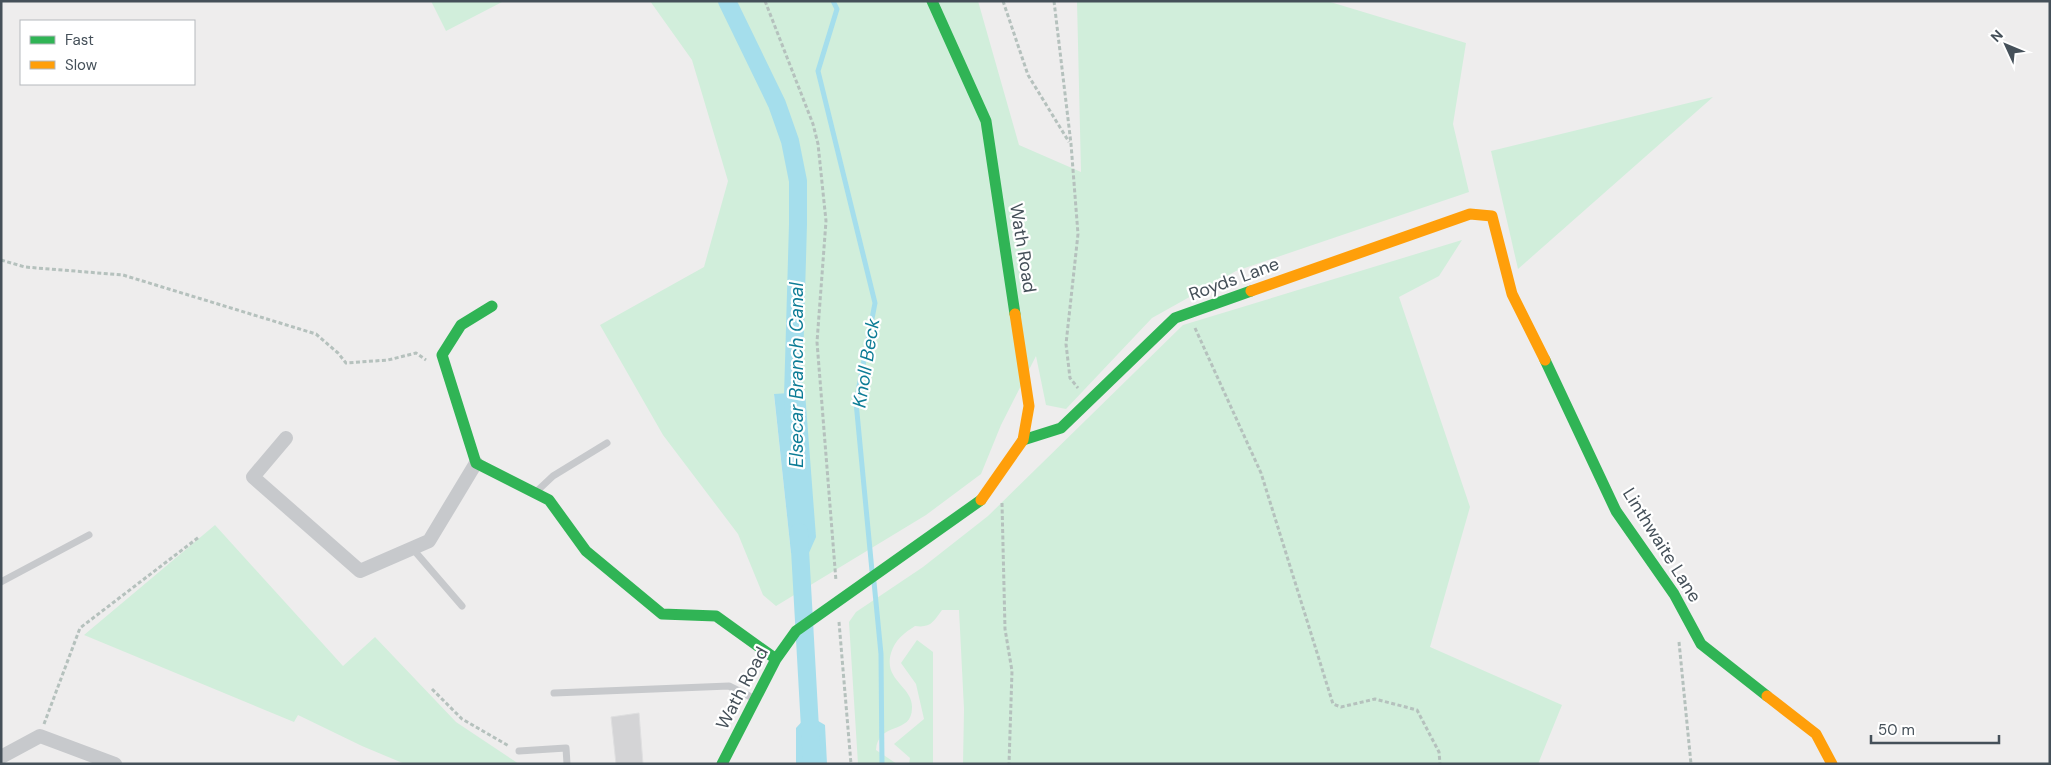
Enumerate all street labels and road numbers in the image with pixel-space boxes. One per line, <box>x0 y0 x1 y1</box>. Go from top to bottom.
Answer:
street label: Wath Road <box>1004 202 1042 294</box>
street label: Royds Lane <box>1186 252 1282 306</box>
street label: Linthwaite Lane <box>1617 483 1707 607</box>
street label: Wath Road <box>710 643 774 733</box>

